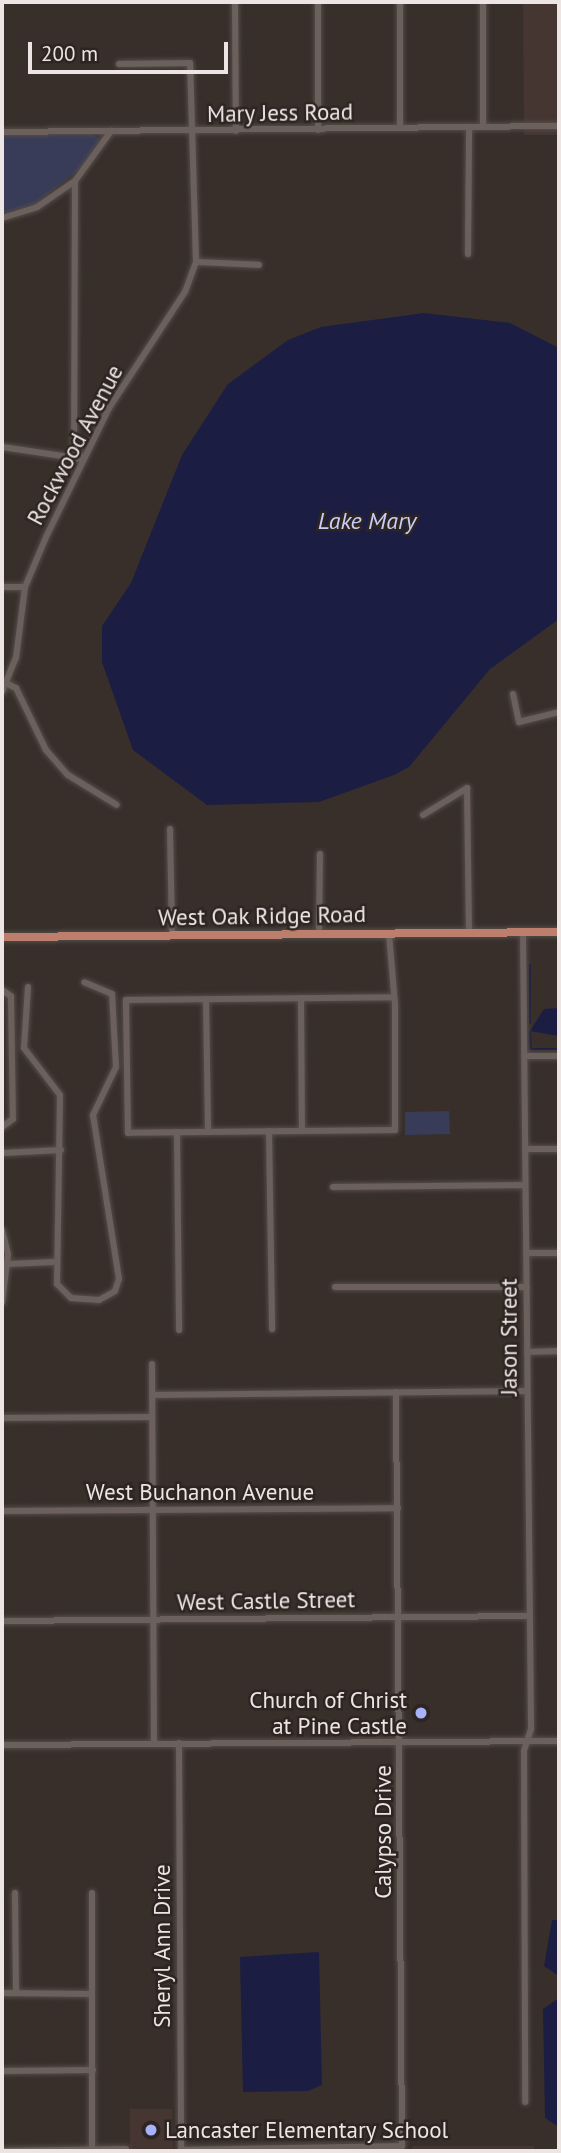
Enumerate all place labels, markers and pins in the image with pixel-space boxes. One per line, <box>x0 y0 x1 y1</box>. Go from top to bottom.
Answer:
place label: Church of Christ at Pine Castle <box>249 1686 407 1740</box>
marker: Church of Christ at Pine Castle <box>413 1705 429 1721</box>
place label: Lancaster Elementary School <box>165 2116 449 2144</box>
marker: Lancaster Elementary School <box>143 2122 159 2138</box>

